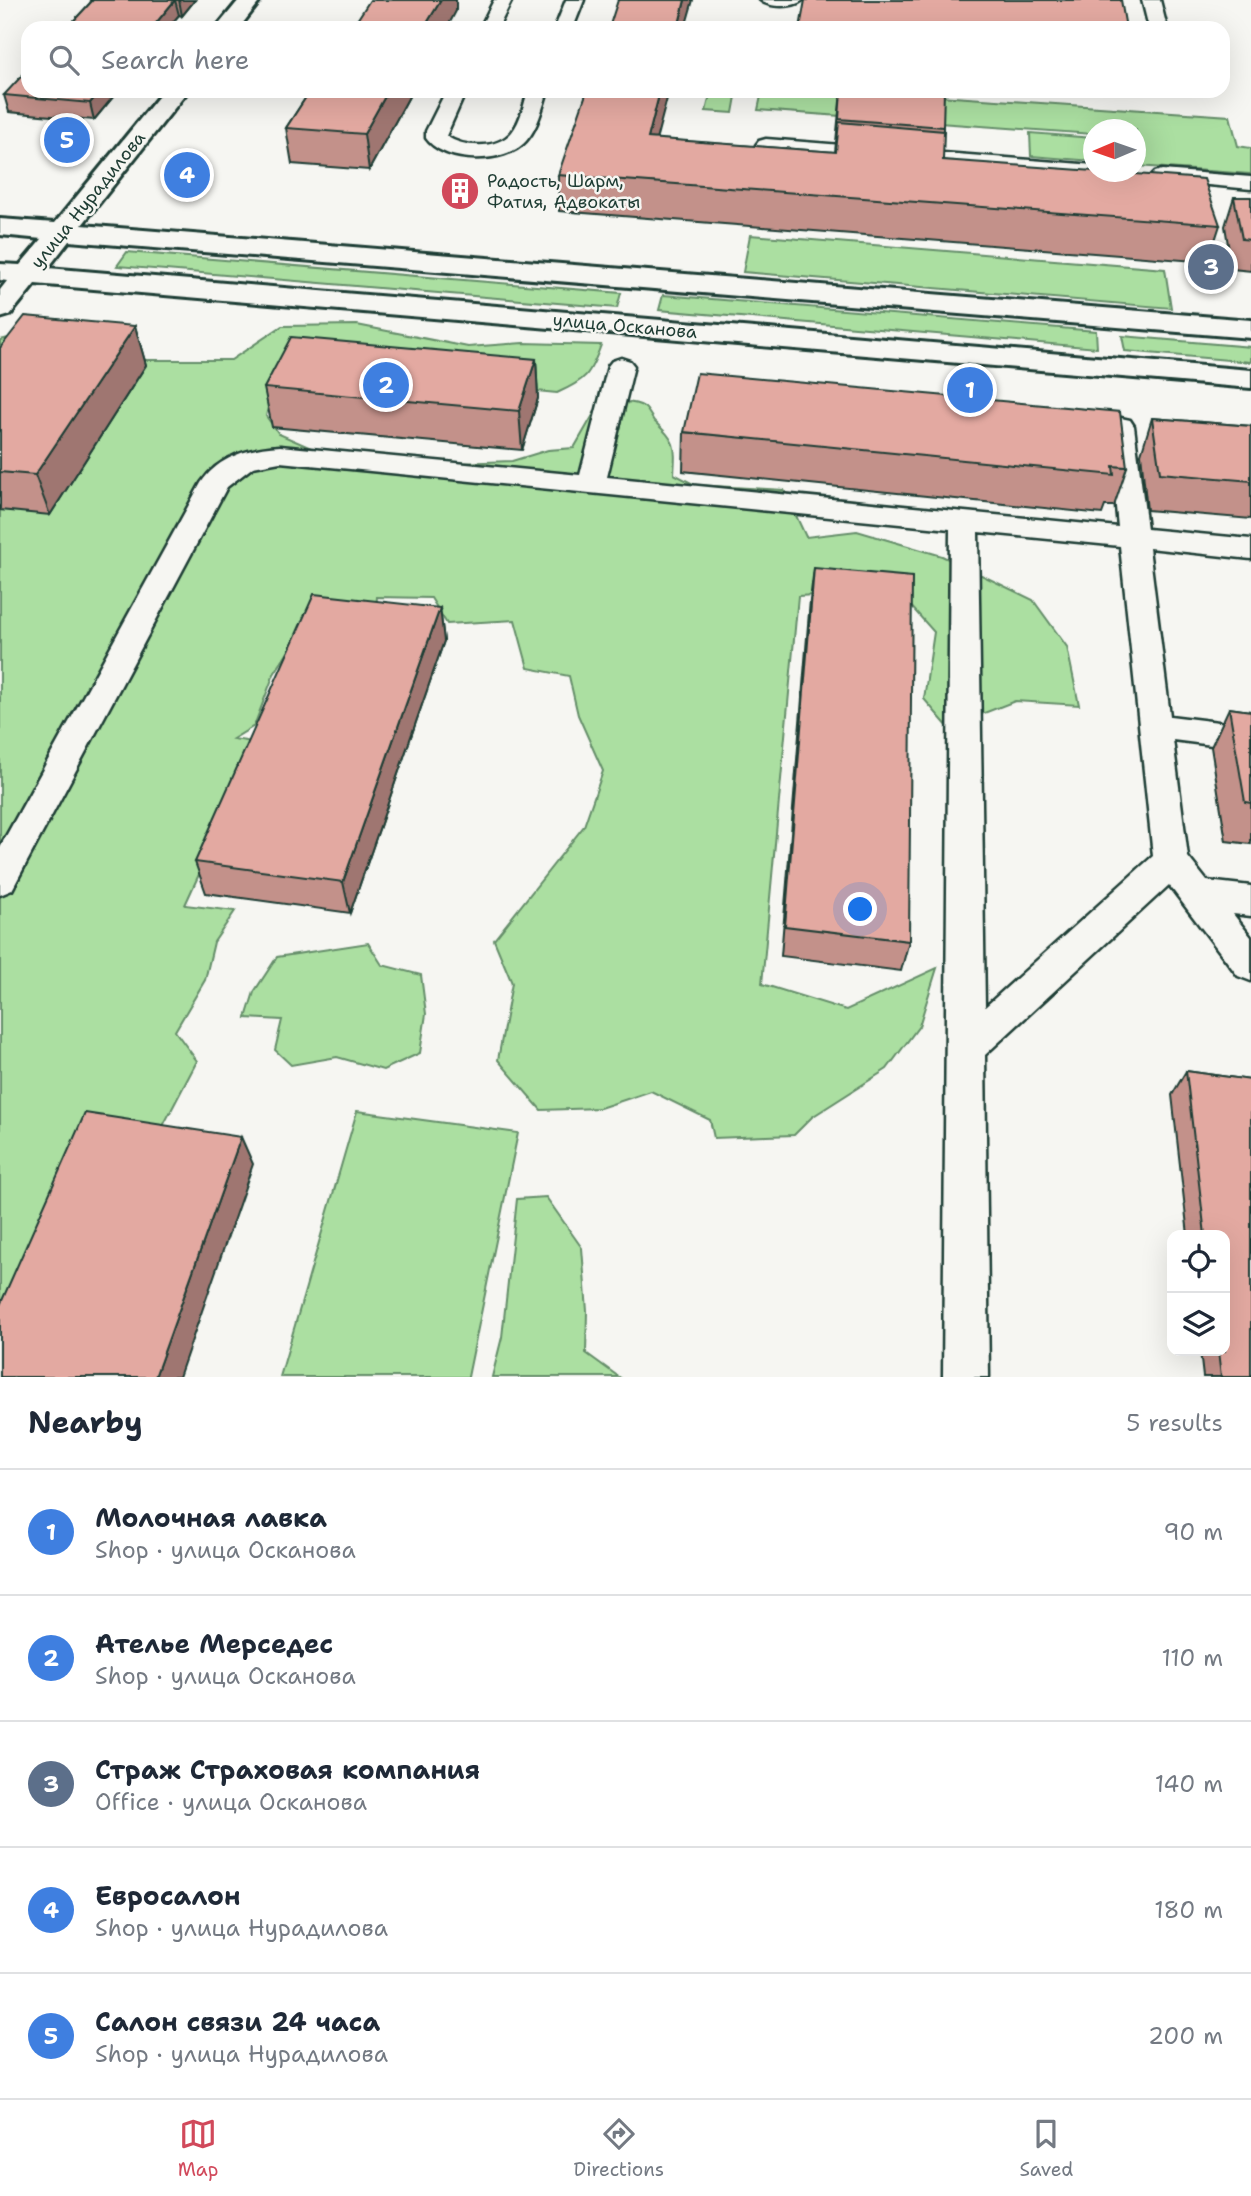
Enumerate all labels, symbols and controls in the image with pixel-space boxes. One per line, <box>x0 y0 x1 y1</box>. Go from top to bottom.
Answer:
search box <box>21 21 1230 98</box>
icon: search <box>45 41 83 79</box>
text: Search here <box>101 42 250 77</box>
pin: 5 <box>44 114 90 166</box>
north arrow <box>1083 119 1146 182</box>
street label: улица Нурадилова <box>25 126 151 274</box>
pin: 4 <box>164 149 210 201</box>
place label: Радость, Шарм, Фатия, Адвокаты <box>487 169 640 214</box>
building icon: Радость, Шарм, Фатия, Адвокаты <box>439 170 481 212</box>
pin: 3 <box>1188 241 1234 293</box>
street label: улица Осканова <box>552 308 698 344</box>
pin: 2 <box>363 359 409 411</box>
pin: 1 <box>947 364 993 416</box>
your location <box>843 892 877 926</box>
map controls <box>1167 1230 1230 1356</box>
button: locate <box>1167 1230 1230 1293</box>
button: layers <box>1167 1293 1230 1356</box>
text: Nearby <box>28 1402 143 1443</box>
text: 5 results <box>1126 1408 1223 1438</box>
text: Молочная лавка <box>95 1500 327 1535</box>
text: 1 <box>46 1517 56 1547</box>
text: 90 m <box>1163 1517 1223 1547</box>
text: Shop · улица Осканова <box>95 1535 356 1565</box>
text: Ателье Мерседес <box>95 1626 333 1661</box>
text: 2 <box>43 1643 59 1673</box>
text: 110 m <box>1161 1643 1223 1673</box>
text: Shop · улица Осканова <box>95 1661 356 1691</box>
text: Страж Страховая компания <box>95 1752 480 1787</box>
text: 3 <box>43 1769 59 1799</box>
text: 140 m <box>1155 1769 1223 1799</box>
text: Office · улица Осканова <box>95 1787 367 1817</box>
text: Евросалон <box>95 1878 241 1913</box>
text: 4 <box>43 1895 59 1925</box>
text: 180 m <box>1154 1895 1223 1925</box>
text: Shop · улица Нурадилова <box>95 1913 388 1943</box>
text: Салон связи 24 часа <box>95 2004 380 2039</box>
text: 5 <box>44 2021 58 2051</box>
text: 200 m <box>1148 2021 1223 2051</box>
text: Shop · улица Нурадилова <box>95 2039 388 2069</box>
tab: Map <box>178 2115 218 2182</box>
tab: Directions <box>574 2115 664 2182</box>
tab: Saved <box>1019 2115 1073 2182</box>

